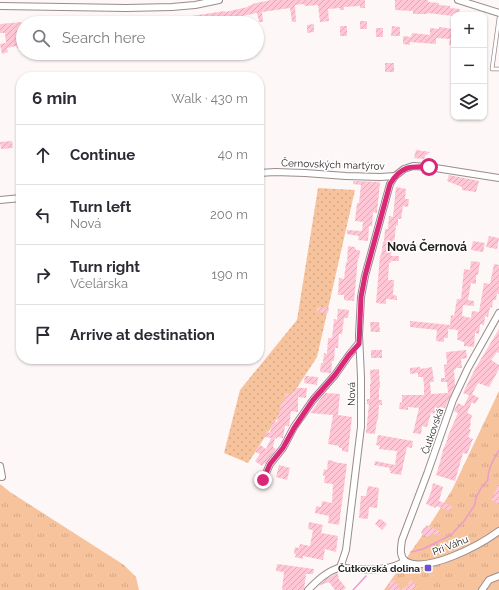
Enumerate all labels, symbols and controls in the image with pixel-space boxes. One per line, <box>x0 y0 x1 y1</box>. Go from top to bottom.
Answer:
map controls <box>451 12 487 120</box>
button: + <box>451 12 487 48</box>
search box <box>16 16 264 60</box>
icon: search <box>30 27 52 49</box>
text: Search here <box>62 29 145 47</box>
button: − <box>451 48 487 84</box>
button: layers <box>451 84 487 120</box>
text: 6 min <box>32 88 77 108</box>
text: Walk · 430 m <box>171 91 248 106</box>
icon: ahead <box>32 144 54 166</box>
text: Continue <box>70 146 135 164</box>
text: 40 m <box>218 147 248 162</box>
street label: Černovských martýrov <box>281 157 386 172</box>
route start <box>420 158 438 176</box>
text: Turn left <box>70 198 131 216</box>
icon: left <box>32 204 54 226</box>
text: 200 m <box>210 207 248 222</box>
text: Nová <box>70 216 101 231</box>
district label: Nová Černová <box>387 238 467 254</box>
text: Turn right <box>70 258 140 276</box>
icon: right <box>32 264 54 286</box>
text: 190 m <box>212 267 248 282</box>
text: Včelárska <box>70 276 128 291</box>
icon: arrive <box>32 324 54 346</box>
text: Arrive at destination <box>70 326 215 344</box>
street label: Nová <box>346 382 357 406</box>
street label: Čutkovská <box>420 407 445 456</box>
route end <box>254 471 272 489</box>
street label: Pri Váhu <box>431 534 470 557</box>
place label: Čutkovská dolina <box>338 563 420 574</box>
marker: Čutkovská dolina <box>423 563 433 573</box>

